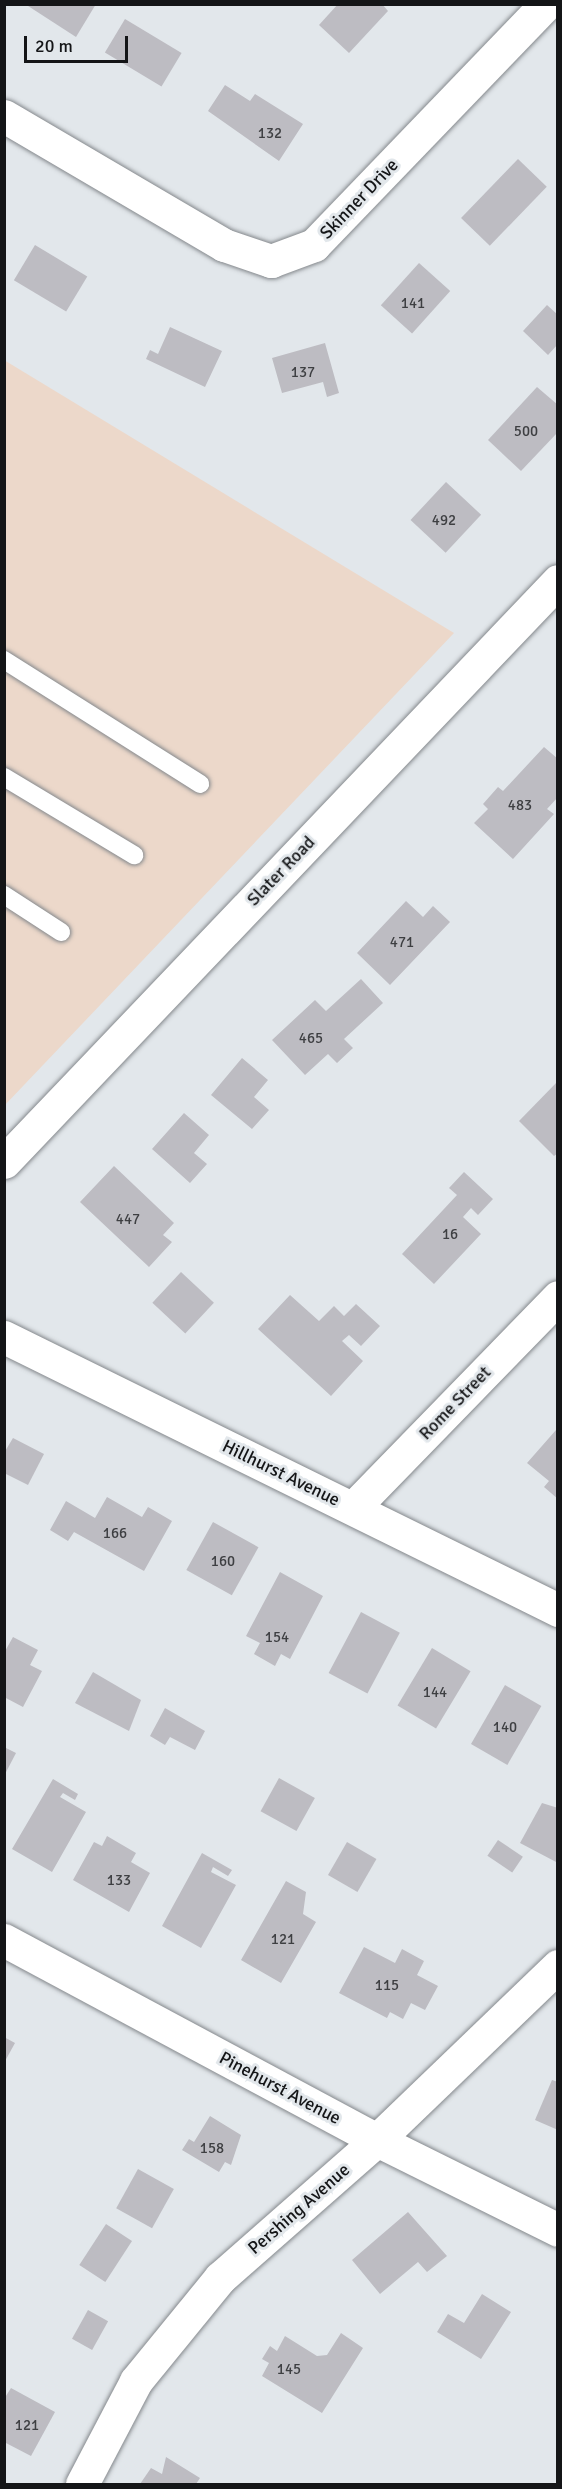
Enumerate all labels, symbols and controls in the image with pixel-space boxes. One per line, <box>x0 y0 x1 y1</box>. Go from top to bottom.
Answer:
scale bar <box>27 24 130 62</box>
text: 20 m <box>35 35 73 57</box>
house number: 132 <box>258 125 282 143</box>
street label: Skinner Drive <box>315 154 403 244</box>
house number: 141 <box>401 295 425 313</box>
house number: 137 <box>291 364 315 382</box>
house number: 500 <box>514 423 538 441</box>
house number: 492 <box>432 512 456 530</box>
house number: 483 <box>508 797 532 815</box>
street label: Slater Road <box>242 832 320 910</box>
house number: 471 <box>390 934 414 952</box>
house number: 465 <box>299 1030 323 1048</box>
house number: 447 <box>116 1211 140 1229</box>
house number: 16 <box>442 1226 458 1244</box>
street label: Rome Street <box>415 1362 495 1444</box>
street label: Hillhurst Avenue <box>219 1435 343 1511</box>
house number: 166 <box>103 1525 127 1543</box>
house number: 160 <box>211 1553 235 1571</box>
house number: 154 <box>265 1629 289 1647</box>
house number: 144 <box>423 1684 447 1702</box>
house number: 140 <box>493 1719 517 1737</box>
house number: 133 <box>107 1872 131 1890</box>
house number: 121 <box>271 1931 295 1949</box>
house number: 115 <box>375 1977 399 1995</box>
street label: Pinehurst Avenue <box>215 2047 345 2129</box>
house number: 158 <box>200 2140 224 2158</box>
street label: Pershing Avenue <box>244 2159 354 2259</box>
house number: 145 <box>277 2361 301 2379</box>
house number: 121 <box>15 2417 39 2435</box>

